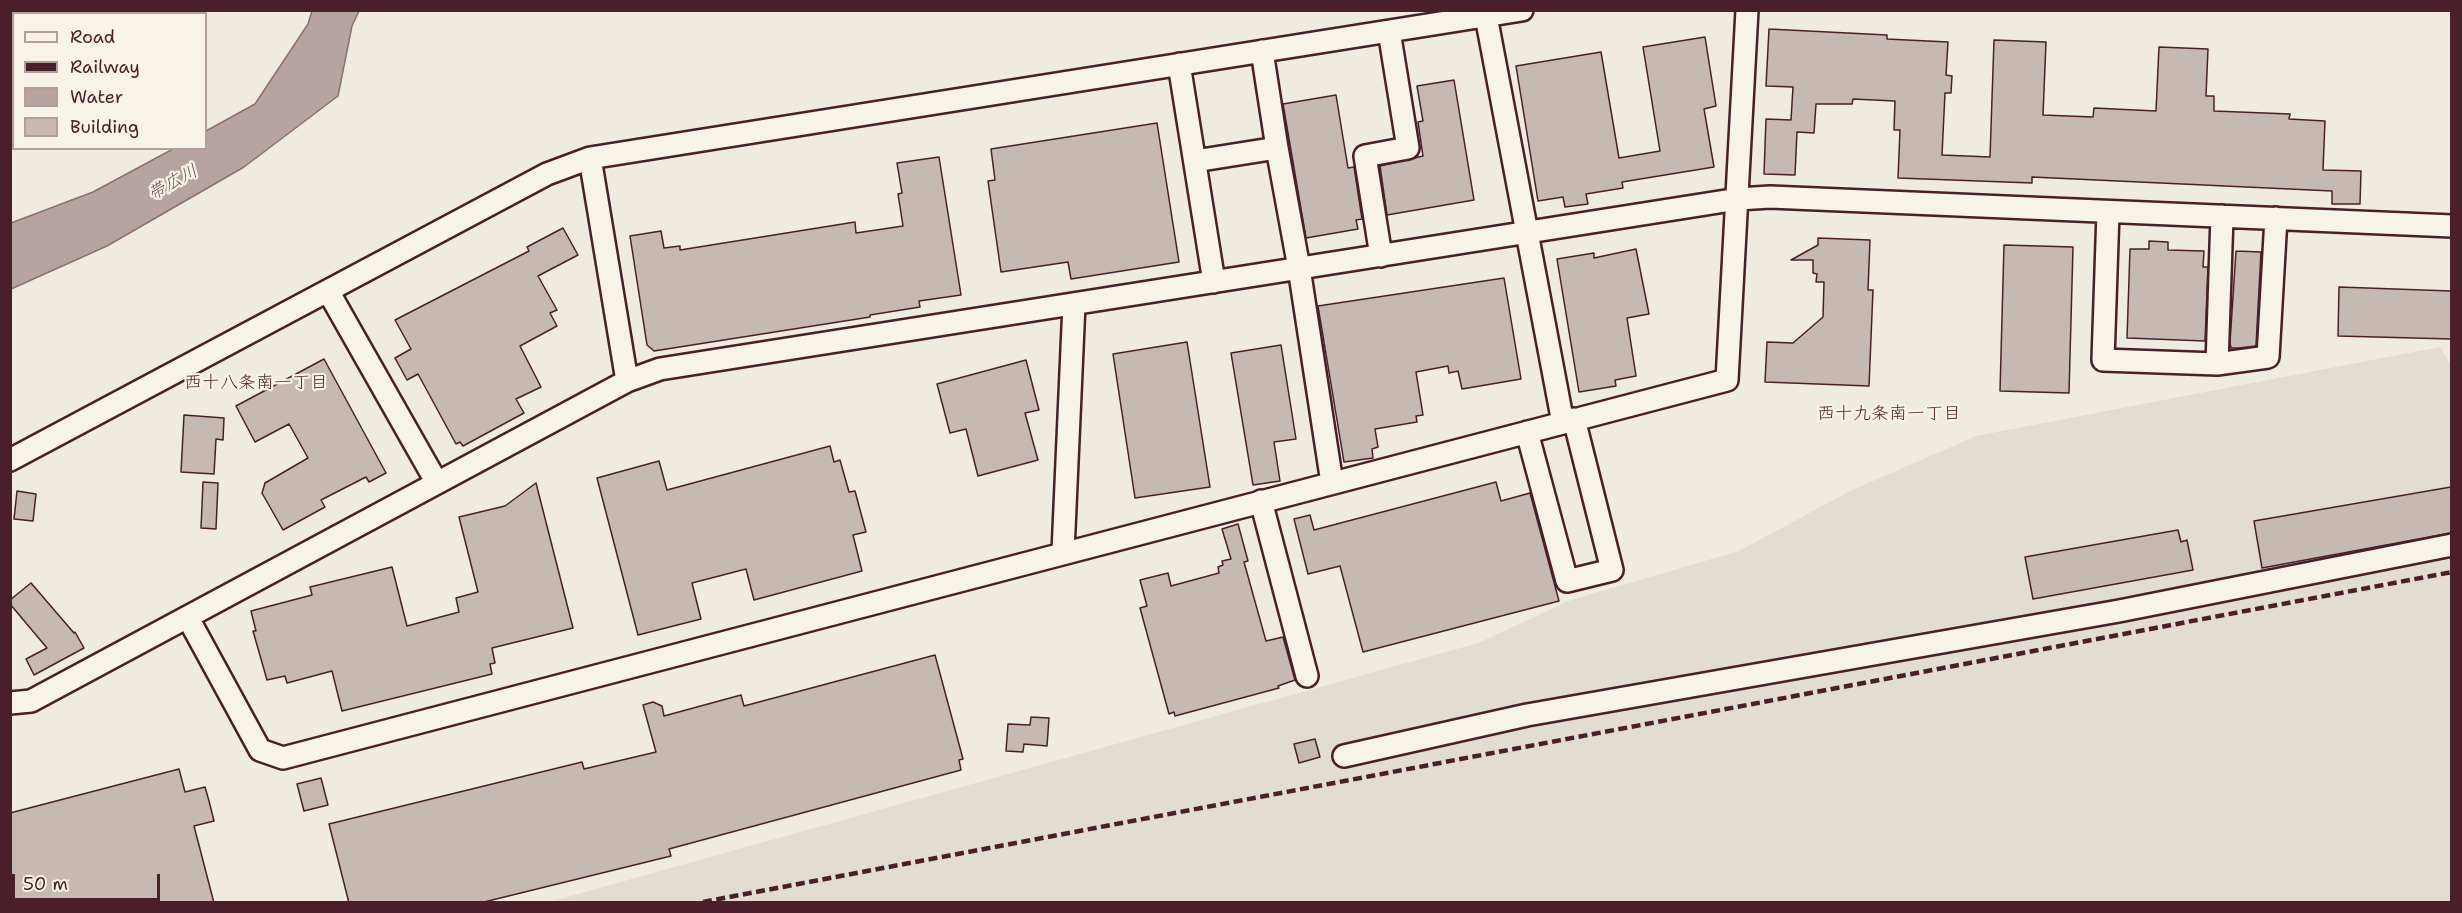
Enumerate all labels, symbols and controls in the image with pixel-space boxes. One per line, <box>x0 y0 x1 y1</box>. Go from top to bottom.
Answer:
legend <box>12 12 207 150</box>
text: Road <box>70 25 115 49</box>
text: Railway <box>70 55 140 79</box>
text: Water <box>70 85 123 109</box>
text: Building <box>70 115 139 139</box>
water label: 帯広川 <box>144 160 202 206</box>
district label: 西十八条南一丁目 <box>184 372 328 394</box>
district label: 西十九条南一丁目 <box>1817 403 1961 425</box>
scale bar <box>15 862 164 900</box>
text: 50 m <box>23 872 68 896</box>

